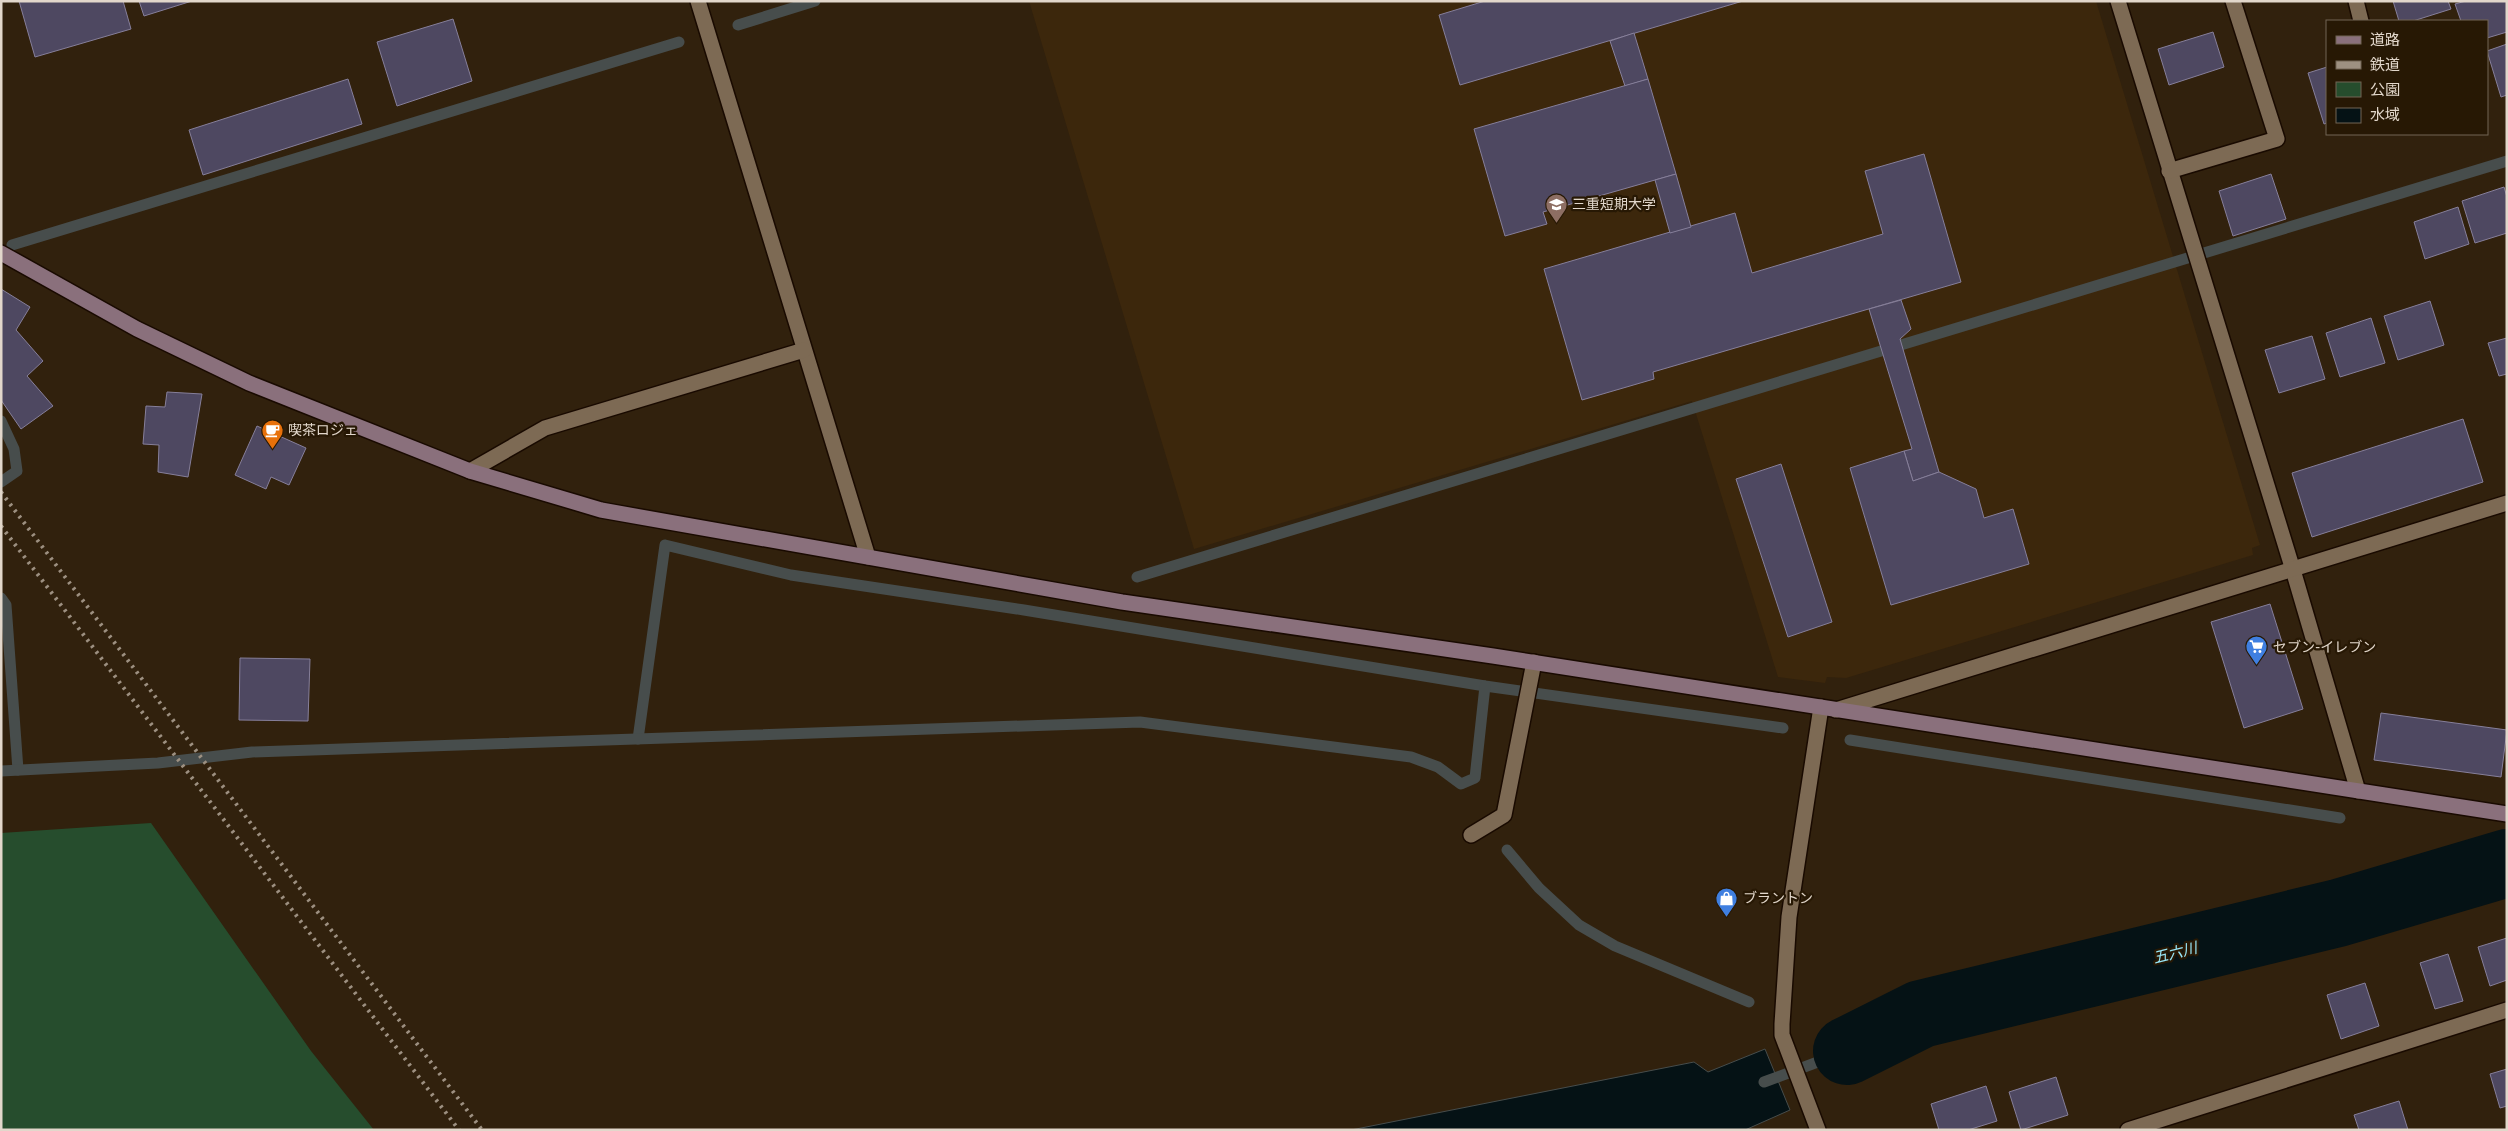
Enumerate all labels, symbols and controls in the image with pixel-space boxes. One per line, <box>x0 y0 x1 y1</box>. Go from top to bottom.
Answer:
legend <box>2326 20 2488 135</box>
text: 道路 <box>2370 31 2400 48</box>
text: 鉄道 <box>2370 56 2400 73</box>
text: 公園 <box>2370 81 2400 98</box>
text: 水域 <box>2370 106 2400 123</box>
school or university icon: 三重短期大学 <box>1544 192 1568 223</box>
place label: 三重短期大学 <box>1572 196 1656 212</box>
cafe icon: 喫茶ロジェ <box>260 418 284 449</box>
place label: 喫茶ロジェ <box>288 422 358 438</box>
supermarket icon: セブン-イレブン <box>2245 635 2269 666</box>
place label: セブン-イレブン <box>2273 639 2376 655</box>
shop icon: ブラントン <box>1715 886 1739 917</box>
place label: ブラントン <box>1743 890 1813 906</box>
water label: 五六川 <box>2151 938 2201 966</box>

